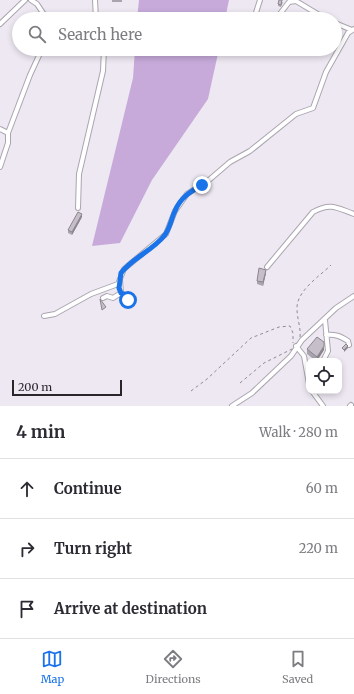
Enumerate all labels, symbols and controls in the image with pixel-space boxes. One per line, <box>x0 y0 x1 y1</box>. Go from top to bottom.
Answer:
search box <box>12 12 342 56</box>
icon: search <box>26 23 48 45</box>
text: Search here <box>58 25 142 44</box>
route end <box>193 176 211 194</box>
route start <box>119 291 137 309</box>
map controls <box>306 358 342 394</box>
button: locate <box>306 358 342 394</box>
scale bar <box>12 378 122 397</box>
text: 200 m <box>18 380 52 394</box>
text: 4 min <box>16 421 65 443</box>
text: Walk · 280 m <box>259 424 338 441</box>
icon: ahead <box>16 478 38 500</box>
text: Continue <box>54 479 122 498</box>
text: 60 m <box>306 480 338 497</box>
icon: right <box>16 538 38 560</box>
text: Turn right <box>54 539 132 558</box>
text: 220 m <box>299 540 338 557</box>
icon: arrive <box>16 598 38 620</box>
text: Arrive at destination <box>54 599 207 618</box>
tab: Map <box>41 648 64 686</box>
tab: Directions <box>146 648 201 686</box>
tab: Saved <box>282 648 313 686</box>

